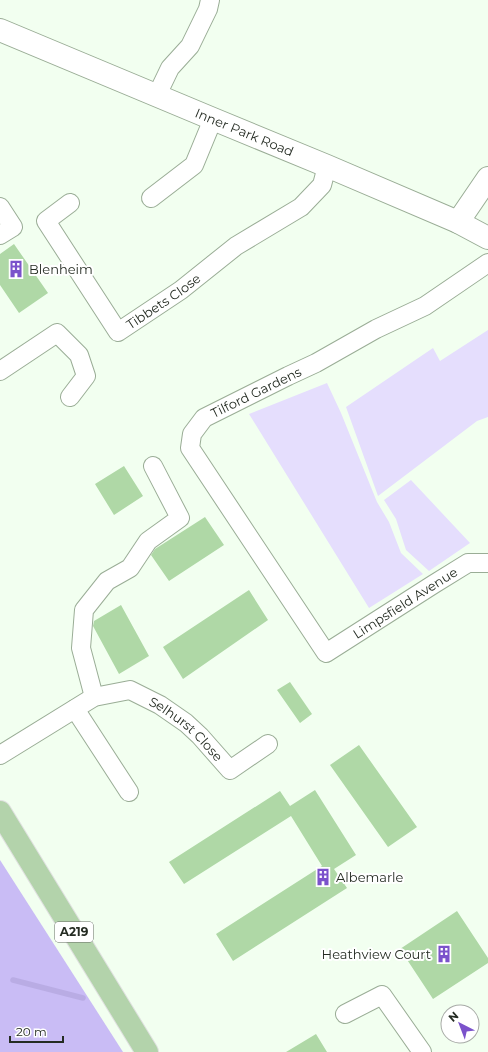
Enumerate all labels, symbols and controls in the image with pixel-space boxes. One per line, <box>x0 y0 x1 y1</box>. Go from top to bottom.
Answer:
street label: Inner Park Road <box>193 105 296 159</box>
building icon: Blenheim <box>6 259 26 279</box>
place label: Blenheim <box>29 261 93 277</box>
street label: Tibbets Close <box>123 270 204 332</box>
street label: Tilford Gardens <box>208 363 304 421</box>
street label: Limpsfield Avenue <box>350 563 460 642</box>
street label: Selhurst Close <box>147 693 226 764</box>
building icon: Albemarle <box>313 867 333 887</box>
place label: Albemarle <box>336 869 404 885</box>
road number: A219 <box>55 922 93 942</box>
building icon: Heathview Court <box>434 944 454 964</box>
place label: Heathview Court <box>322 946 431 962</box>
north arrow <box>440 1004 480 1044</box>
text: N <box>445 1008 461 1025</box>
scale bar <box>10 1018 63 1044</box>
text: 20 m <box>16 1024 47 1039</box>

